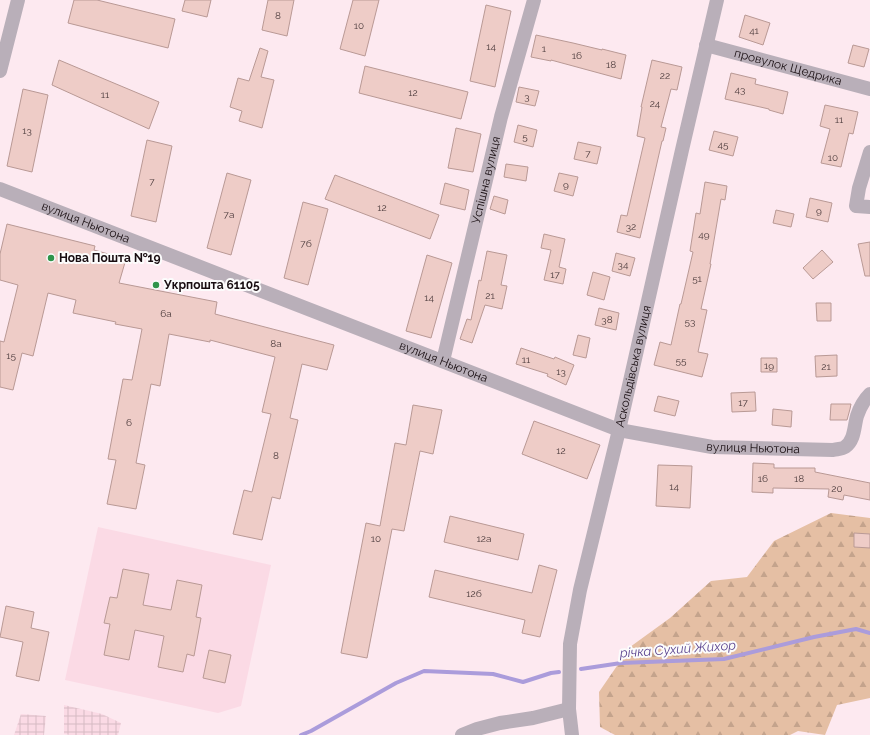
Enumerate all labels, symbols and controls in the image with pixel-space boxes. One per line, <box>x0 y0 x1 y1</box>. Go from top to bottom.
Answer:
house number: 8 <box>275 10 281 21</box>
house number: 10 <box>354 20 364 31</box>
house number: 41 <box>749 25 760 36</box>
house number: 14 <box>486 41 496 52</box>
house number: 1 <box>542 43 547 54</box>
street label: провулок Щедрика <box>733 46 843 88</box>
house number: 16 <box>572 50 582 61</box>
house number: 18 <box>606 59 616 70</box>
house number: 22 <box>660 70 670 81</box>
house number: 43 <box>735 84 745 95</box>
house number: 12 <box>408 87 418 98</box>
house number: 11 <box>101 89 110 100</box>
house number: 3 <box>524 91 530 102</box>
house number: 24 <box>650 98 661 109</box>
house number: 11 <box>835 114 844 125</box>
house number: 13 <box>22 125 32 136</box>
house number: 5 <box>522 131 528 142</box>
street label: Успішна вулиця <box>469 135 503 225</box>
house number: 45 <box>718 139 729 150</box>
house number: 7 <box>585 148 591 159</box>
house number: 10 <box>828 152 838 163</box>
house number: 7 <box>149 176 155 187</box>
house number: 9 <box>563 179 569 190</box>
street label: вулиця Ньютона <box>40 199 132 246</box>
house number: 12 <box>377 202 387 213</box>
house number: 9 <box>816 205 822 216</box>
house number: 7а <box>224 209 234 220</box>
house number: 32 <box>626 221 636 232</box>
house number: 49 <box>698 229 710 240</box>
house number: 7б <box>300 238 312 249</box>
place label: Нова Пошта №19 <box>59 251 161 265</box>
marker: Нова Пошта №19 <box>46 253 56 263</box>
house number: 34 <box>618 259 629 270</box>
house number: 17 <box>550 269 560 280</box>
house number: 51 <box>692 273 703 284</box>
place label: Укрпошта 61105 <box>163 278 260 292</box>
marker: Укрпошта 61105 <box>151 280 161 290</box>
house number: 21 <box>485 290 495 301</box>
house number: 14 <box>424 292 434 303</box>
street label: Аскольдівська вулиця <box>613 304 654 429</box>
house number: 6a <box>160 308 172 319</box>
house number: 38 <box>601 314 613 325</box>
house number: 53 <box>685 316 695 327</box>
house number: 8а <box>270 338 282 349</box>
street label: вулиця Ньютона <box>397 338 490 385</box>
house number: 15 <box>6 350 16 361</box>
house number: 11 <box>522 354 531 365</box>
house number: 55 <box>676 355 687 366</box>
house number: 19 <box>764 360 774 371</box>
house number: 21 <box>821 361 831 372</box>
house number: 13 <box>556 366 566 377</box>
house number: 17 <box>738 397 748 408</box>
house number: 6 <box>126 417 132 428</box>
street label: вулиця Ньютона <box>705 439 800 456</box>
house number: 12 <box>556 445 566 456</box>
house number: 8 <box>273 450 279 461</box>
house number: 16 <box>758 473 768 484</box>
house number: 18 <box>794 473 804 484</box>
house number: 14 <box>669 481 679 492</box>
house number: 20 <box>831 483 843 494</box>
house number: 10 <box>371 533 381 544</box>
house number: 12а <box>477 533 491 544</box>
house number: 12б <box>466 588 482 599</box>
water label: річка Сухий Жихор <box>619 637 737 661</box>

